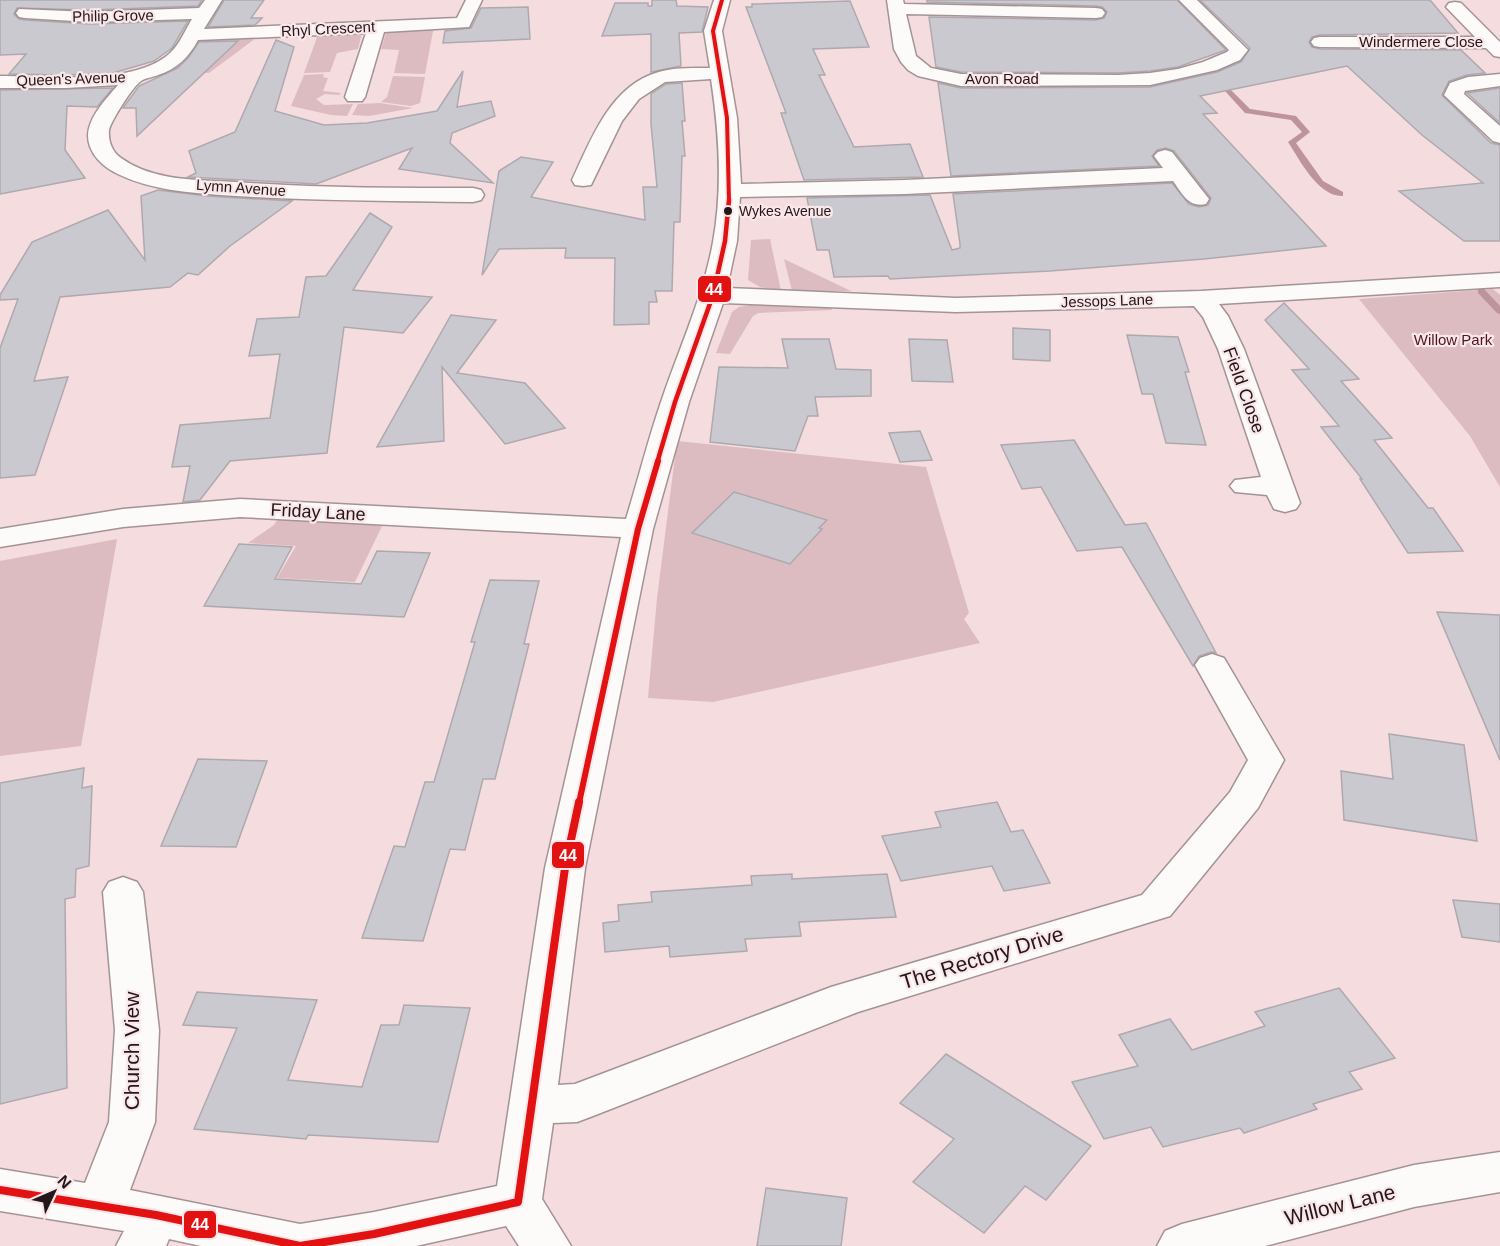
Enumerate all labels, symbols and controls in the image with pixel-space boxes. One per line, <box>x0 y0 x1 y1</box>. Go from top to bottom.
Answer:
street label: Philip Grove <box>72 6 154 25</box>
street label: Rhyl Crescent <box>280 18 376 39</box>
street label: Windermere Close <box>1359 33 1483 50</box>
street label: Queen's Avenue <box>16 68 126 89</box>
street label: Avon Road <box>965 70 1039 87</box>
street label: Lymn Avenue <box>196 176 287 199</box>
place label: Wykes Avenue <box>739 203 831 219</box>
marker: Wykes Avenue <box>722 205 734 217</box>
line badge: 44 <box>697 275 732 303</box>
text: 44 <box>705 281 723 298</box>
street label: Jessops Lane <box>1060 290 1154 311</box>
park label: Willow Park <box>1414 331 1493 348</box>
street label: Field Close <box>1219 344 1269 436</box>
street label: Friday Lane <box>270 500 366 524</box>
line badge: 44 <box>551 841 585 869</box>
text: 44 <box>559 847 577 864</box>
street label: The Rectory Drive <box>898 922 1066 993</box>
street label: Church View <box>120 991 143 1110</box>
north arrow <box>24 1162 84 1222</box>
text: N <box>54 1172 75 1192</box>
street label: Willow Lane <box>1282 1180 1398 1229</box>
line badge: 44 <box>183 1210 217 1239</box>
text: 44 <box>191 1216 209 1233</box>

